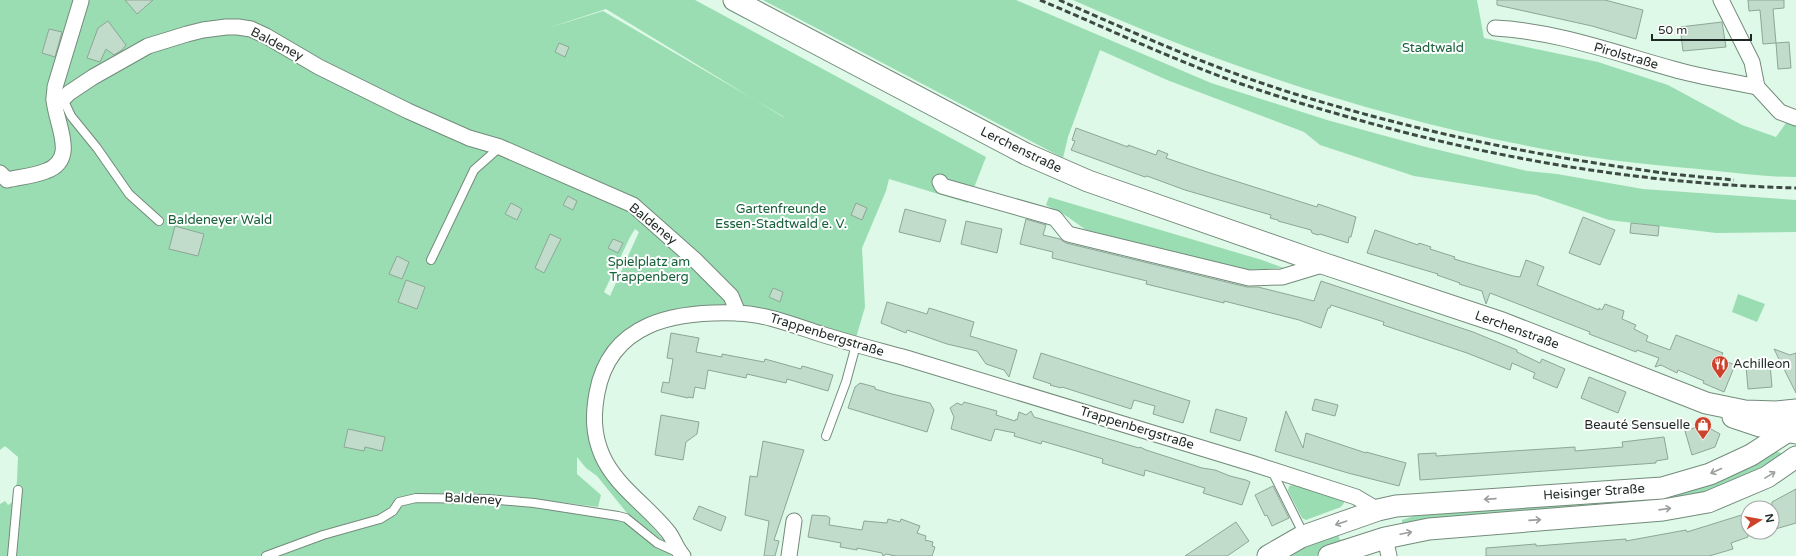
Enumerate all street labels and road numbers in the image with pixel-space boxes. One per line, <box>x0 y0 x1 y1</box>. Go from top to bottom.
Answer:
street label: Baldeney <box>248 24 306 64</box>
street label: Pirolstraße <box>1592 39 1660 73</box>
street label: Lerchenstraße <box>978 123 1064 177</box>
street label: Baldeney <box>626 200 680 248</box>
street label: Lerchenstraße <box>1473 307 1561 353</box>
street label: Trappenbergstraße <box>768 310 886 360</box>
street label: Trappenbergstraße <box>1078 403 1196 453</box>
street label: Heisinger Straße <box>1543 480 1645 504</box>
street label: Baldeney <box>444 490 502 508</box>

